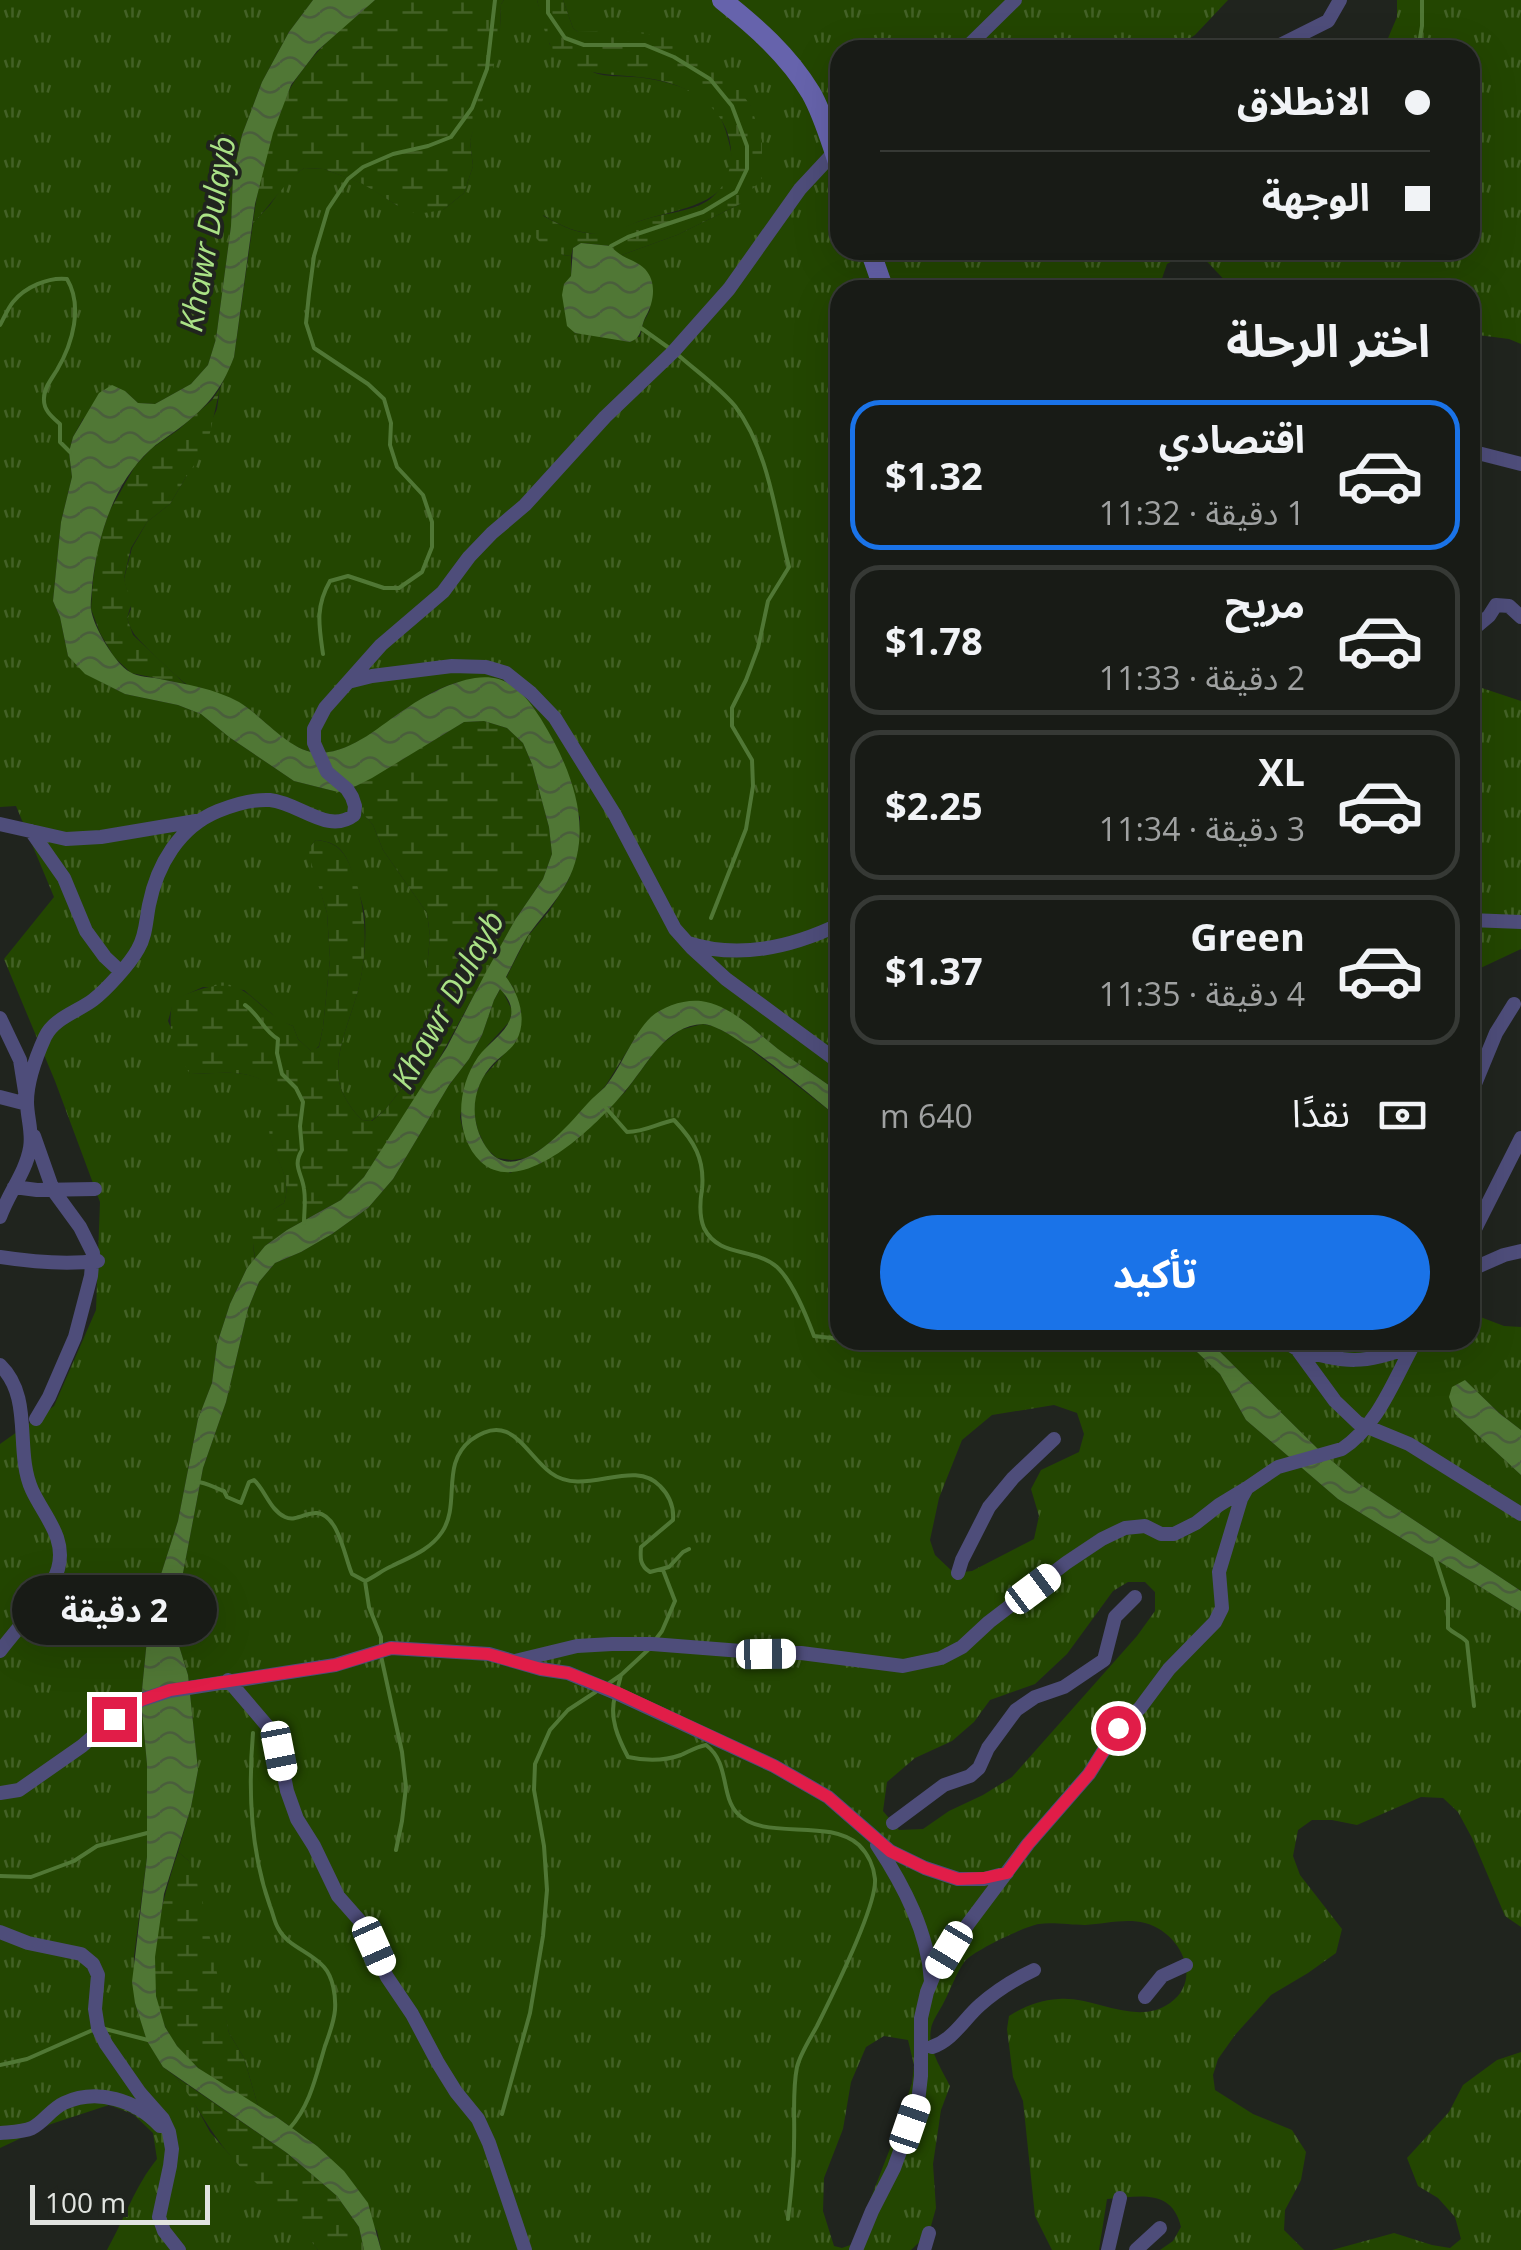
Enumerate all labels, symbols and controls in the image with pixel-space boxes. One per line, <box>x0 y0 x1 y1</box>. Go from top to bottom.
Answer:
text: الانطلاق <box>1237 74 1370 126</box>
water label: Khawr Dulayb <box>168 133 245 335</box>
text: الوجهة <box>1262 170 1370 222</box>
text: اختر الرحلة <box>1226 309 1430 370</box>
text: اقتصادي <box>1159 412 1305 464</box>
icon: car <box>1335 430 1425 520</box>
text: $1.32 <box>885 449 983 501</box>
text: 1 دقيقة · 11:32 <box>1099 491 1305 534</box>
text: مريح <box>1225 577 1305 629</box>
icon: car <box>1335 595 1425 685</box>
text: $1.78 <box>885 614 983 666</box>
text: 2 دقيقة · 11:33 <box>1099 656 1305 699</box>
text: XL <box>1258 745 1305 797</box>
icon: car <box>1335 760 1425 850</box>
text: $2.25 <box>885 779 983 831</box>
text: 3 دقيقة · 11:34 <box>1099 807 1305 850</box>
water label: Khawr Dulayb <box>380 902 513 1096</box>
text: Green <box>1190 910 1305 962</box>
icon: car <box>1335 925 1425 1015</box>
text: $1.37 <box>885 944 983 996</box>
text: 4 دقيقة · 11:35 <box>1099 972 1305 1015</box>
text: نقدًا <box>1292 1086 1350 1138</box>
icon: cash <box>1375 1088 1430 1143</box>
text: 640 m <box>880 1094 973 1137</box>
button: تأكيد <box>880 1215 1430 1330</box>
car <box>1000 1559 1066 1619</box>
callout: 2 دقيقة <box>12 1574 216 1644</box>
text: 2 دقيقة <box>61 1588 168 1631</box>
car <box>736 1638 796 1670</box>
route end <box>92 1697 137 1742</box>
route start <box>1096 1706 1141 1751</box>
car <box>259 1719 299 1783</box>
car <box>348 1912 400 1980</box>
car <box>921 1917 977 1983</box>
car <box>886 2091 934 2157</box>
scale bar <box>30 2180 210 2224</box>
text: 100 m <box>45 2183 126 2221</box>

